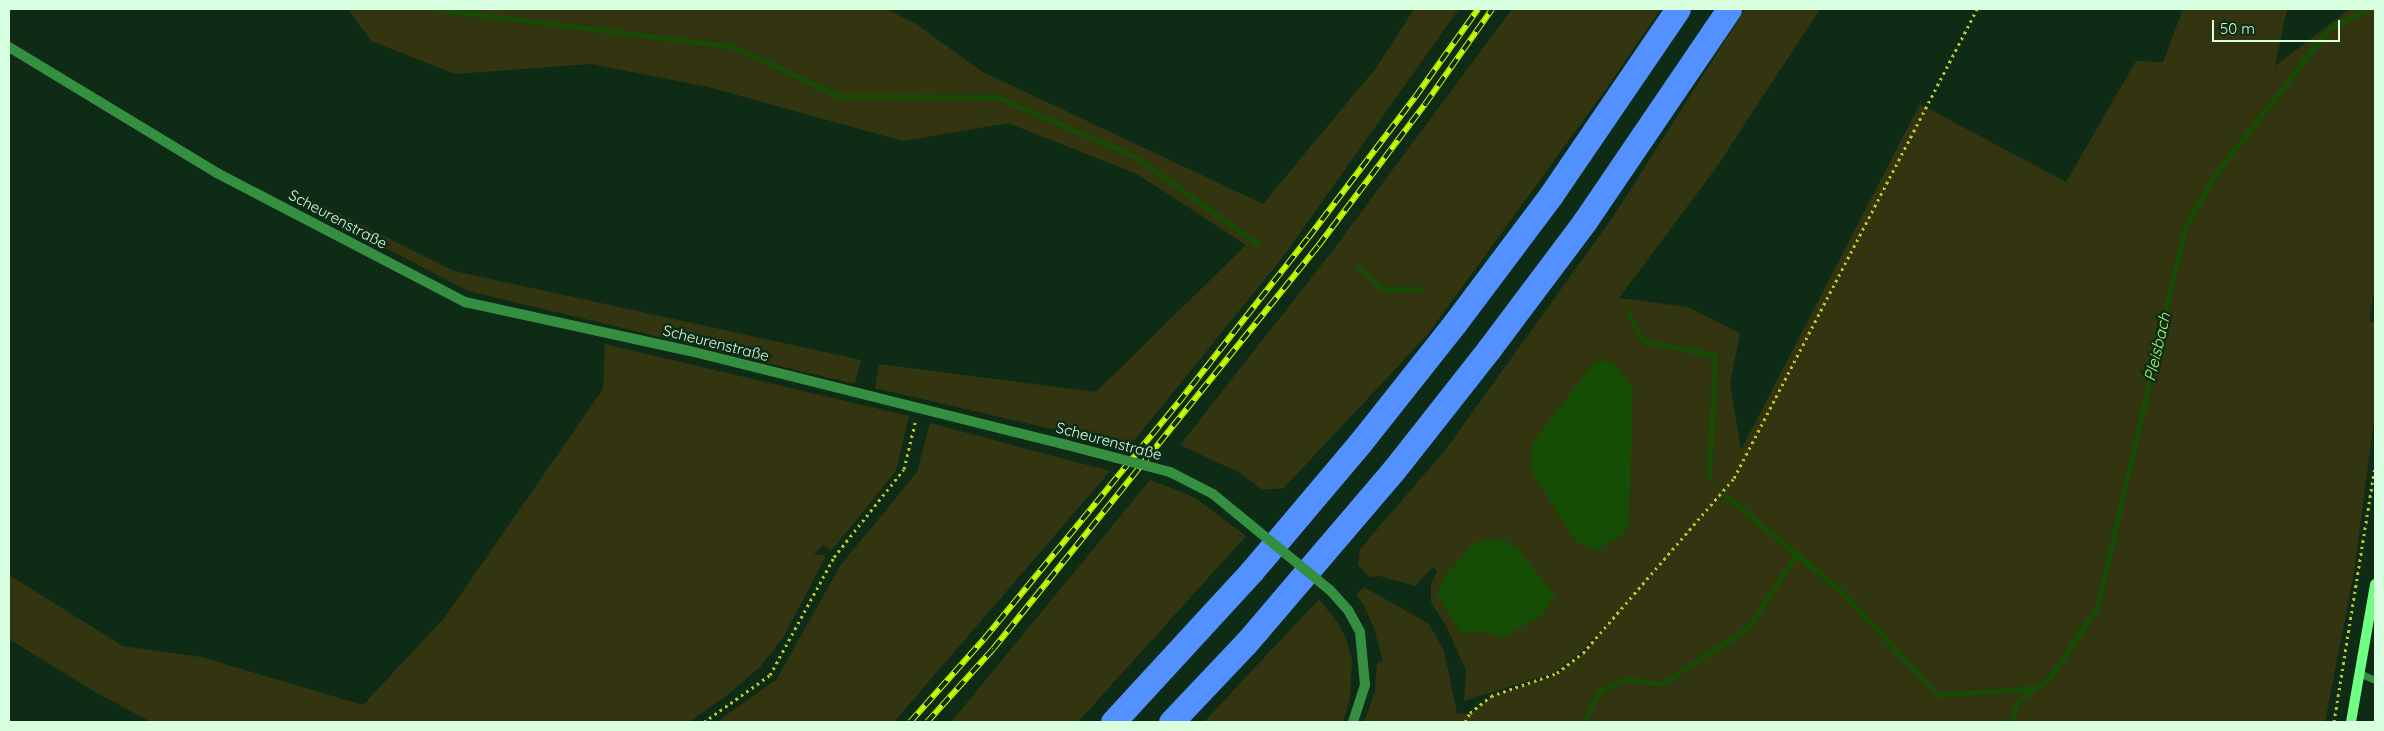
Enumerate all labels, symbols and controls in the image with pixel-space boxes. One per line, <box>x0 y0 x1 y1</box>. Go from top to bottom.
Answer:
scale bar <box>2214 10 2342 42</box>
text: 50 m <box>2220 19 2255 38</box>
street label: Scheurenstraße <box>286 186 390 252</box>
water label: Pleisbach <box>2140 311 2174 383</box>
street label: Scheurenstraße <box>661 321 771 365</box>
street label: Scheurenstraße <box>1054 418 1164 464</box>

